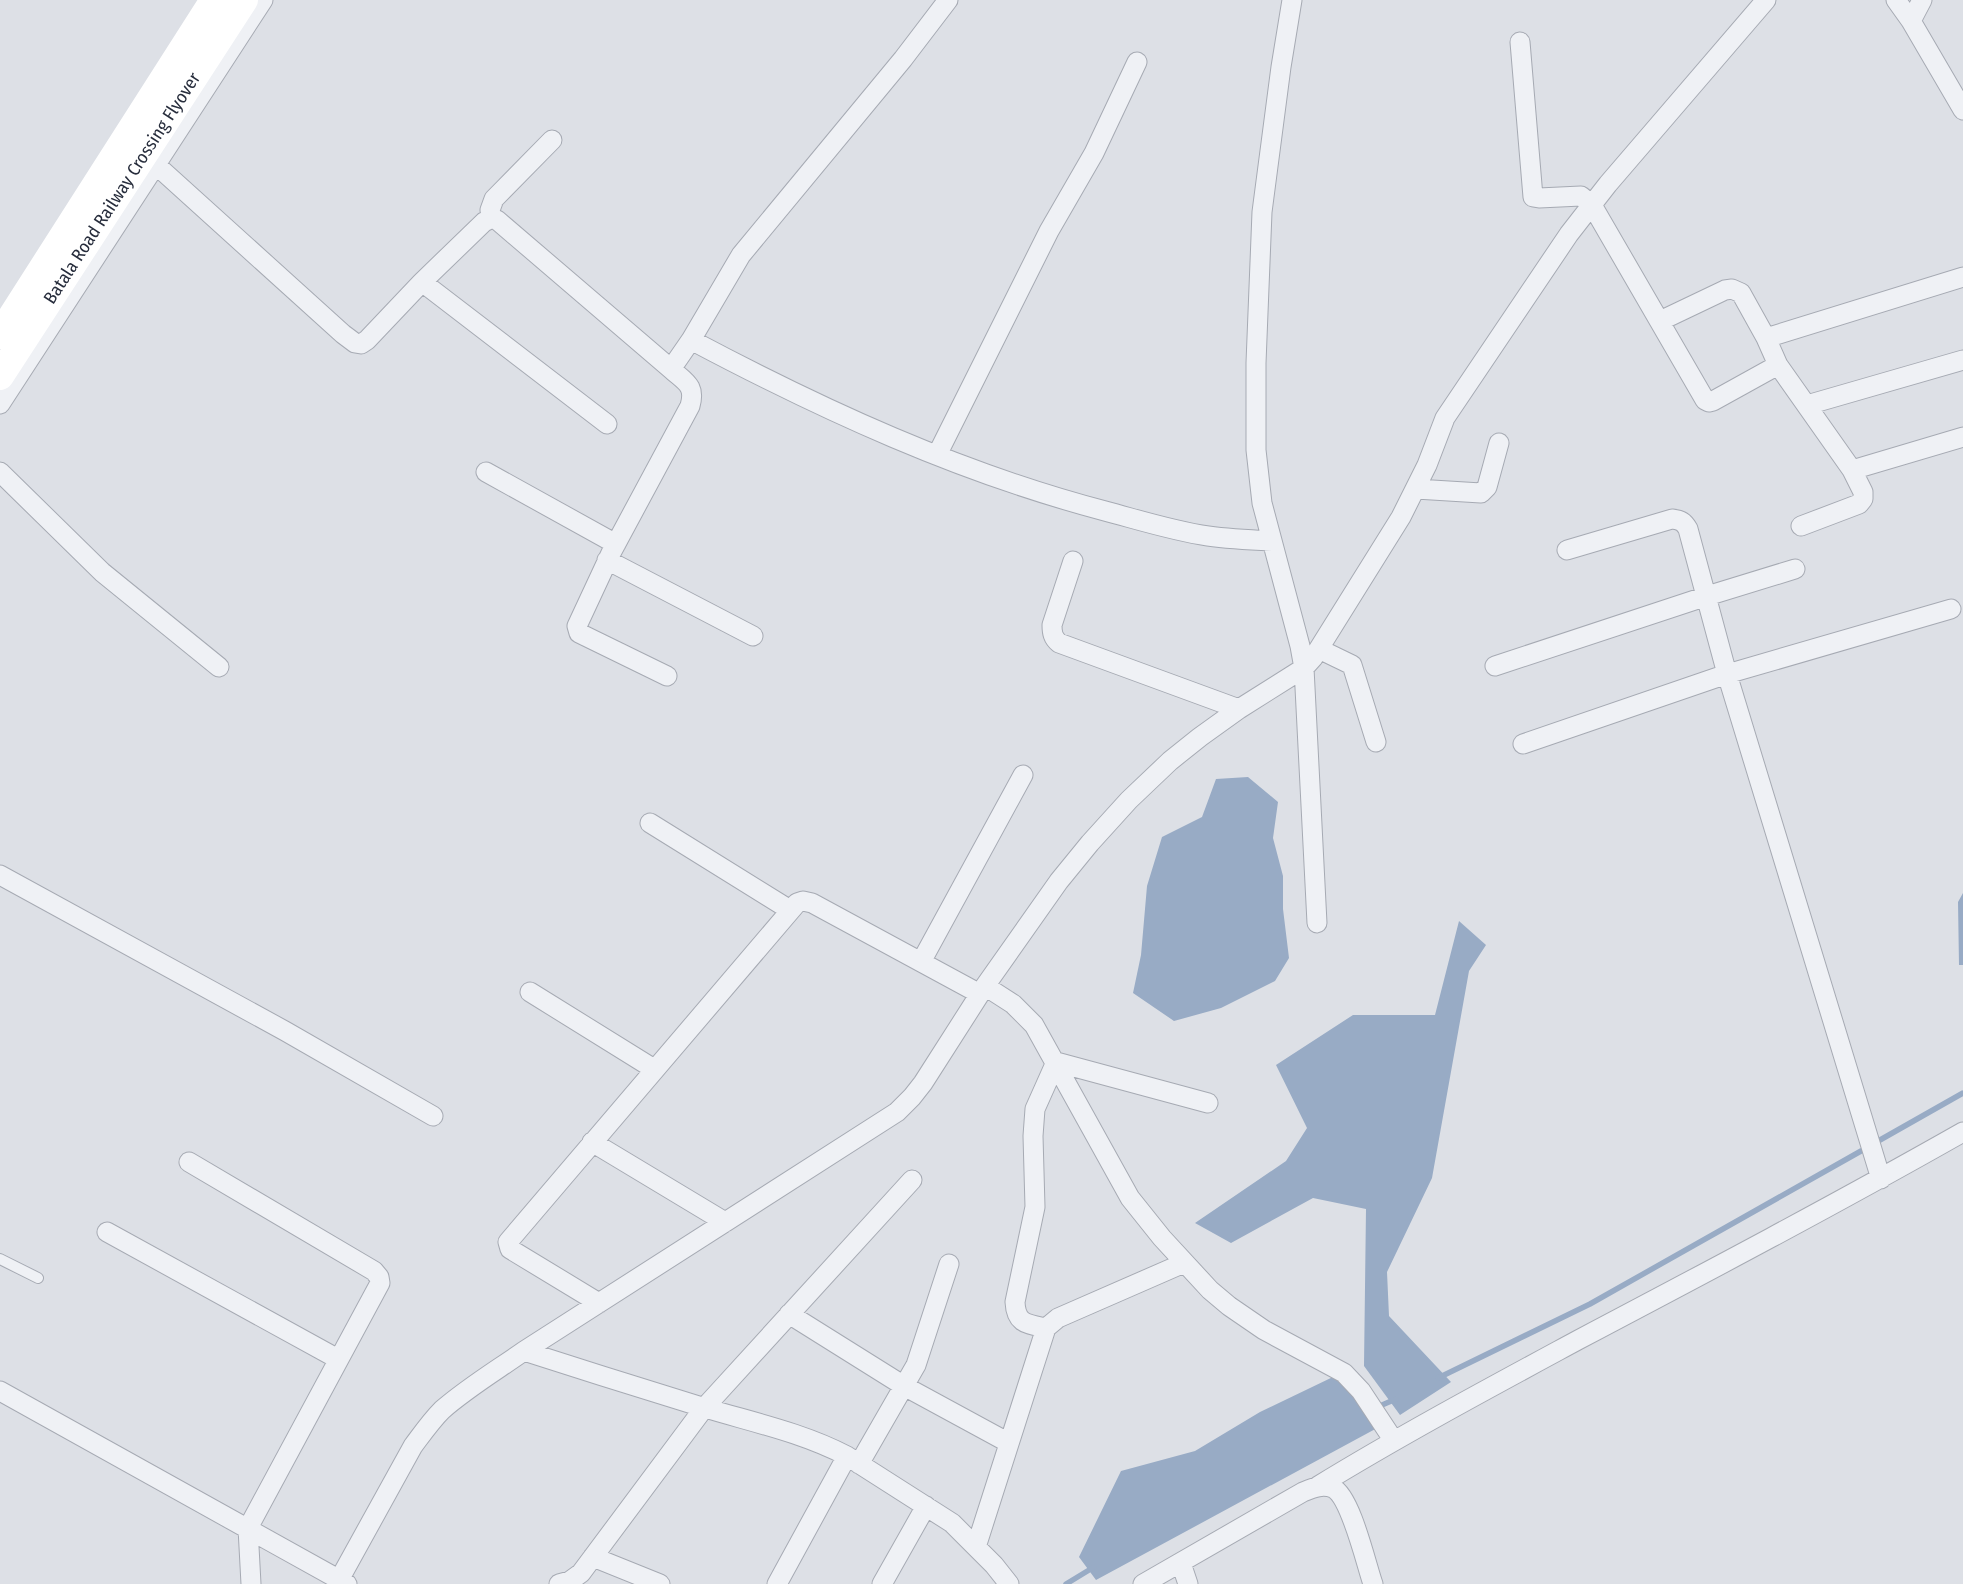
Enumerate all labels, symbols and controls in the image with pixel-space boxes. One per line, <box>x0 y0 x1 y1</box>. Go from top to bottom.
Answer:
street label: Batala Road Railway Crossing Flyover <box>39 68 205 308</box>

